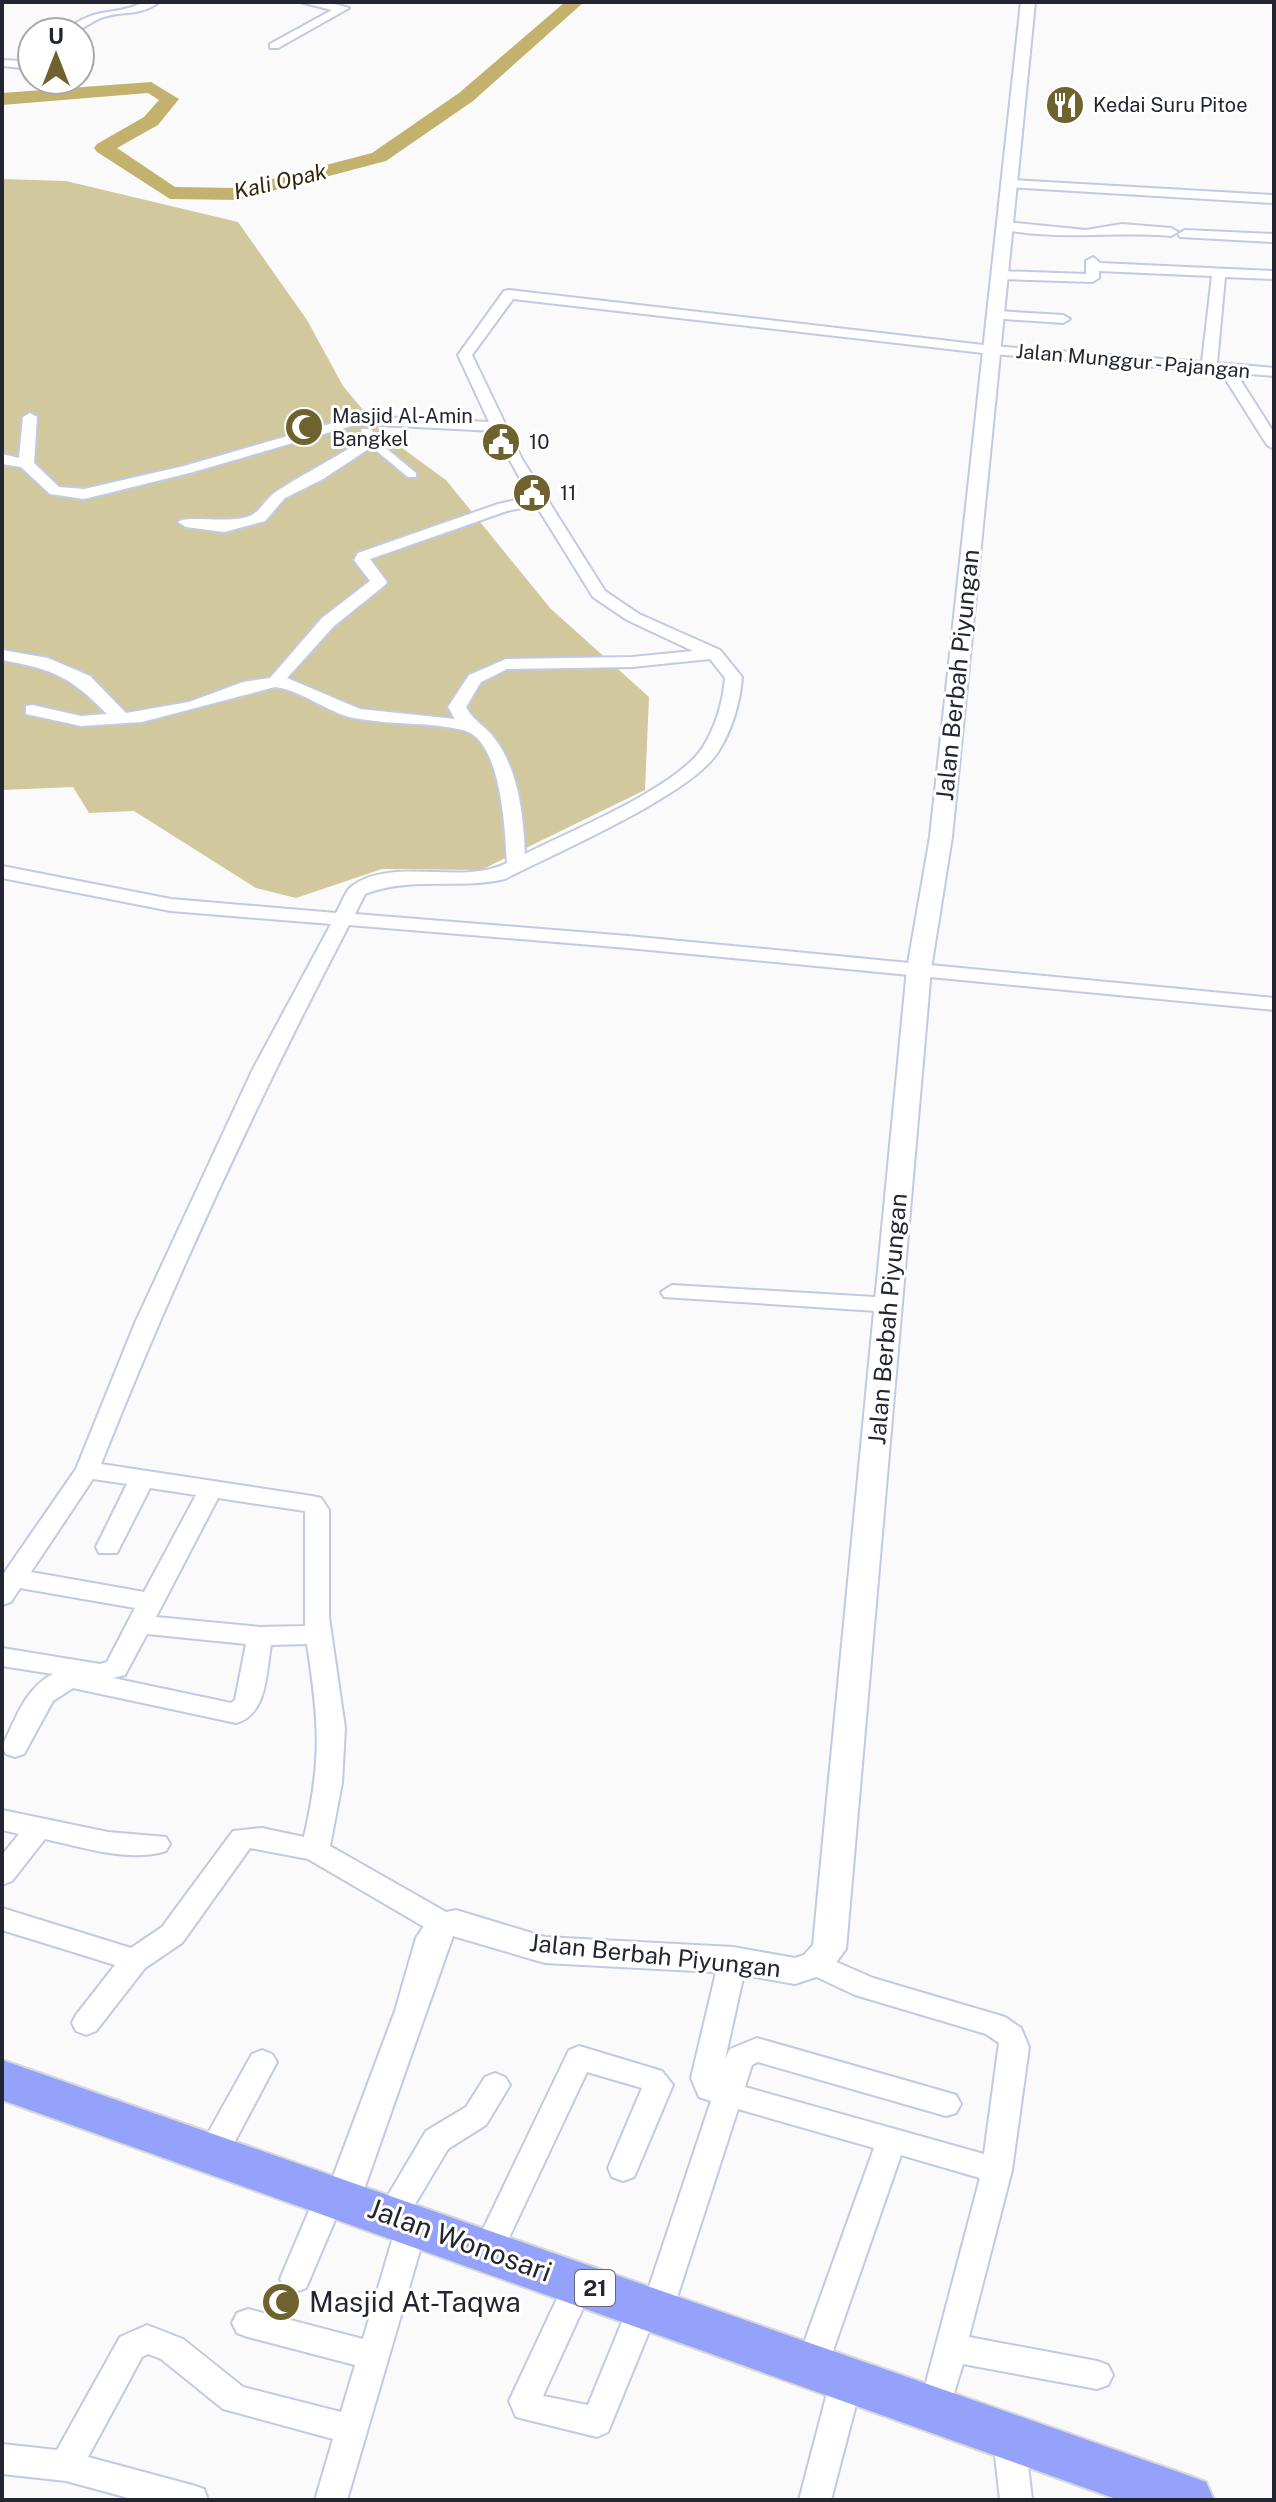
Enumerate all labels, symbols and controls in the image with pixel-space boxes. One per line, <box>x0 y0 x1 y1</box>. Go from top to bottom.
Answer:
north arrow <box>16 16 96 96</box>
text: U <box>48 23 64 49</box>
restaurant icon: Kedai Suru Pitoe <box>1044 84 1086 126</box>
place label: Kedai Suru Pitoe <box>1093 93 1247 117</box>
water label: Kali Opak <box>231 158 329 204</box>
street label: Jalan Munggur - Pajangan <box>1015 339 1251 383</box>
place label: Masjid Al-Amin Bangkel <box>332 404 473 451</box>
mosque icon: Masjid Al-Amin Bangkel <box>283 406 325 448</box>
public building icon: 10 <box>480 421 522 463</box>
place label: 10 <box>529 430 549 454</box>
public building icon: 11 <box>511 472 553 514</box>
place label: 11 <box>560 481 576 505</box>
street label: Jalan Berbah Piyungan <box>930 548 984 802</box>
street label: Jalan Berbah Piyungan <box>862 1192 912 1446</box>
street label: Jalan Berbah Piyungan <box>528 1928 782 1982</box>
street label: Jalan Wonosari <box>364 2191 557 2288</box>
road number: 21 <box>575 2270 615 2306</box>
mosque icon: Masjid At-Taqwa <box>260 2281 302 2323</box>
place label: Masjid At-Taqwa <box>309 2285 521 2318</box>

